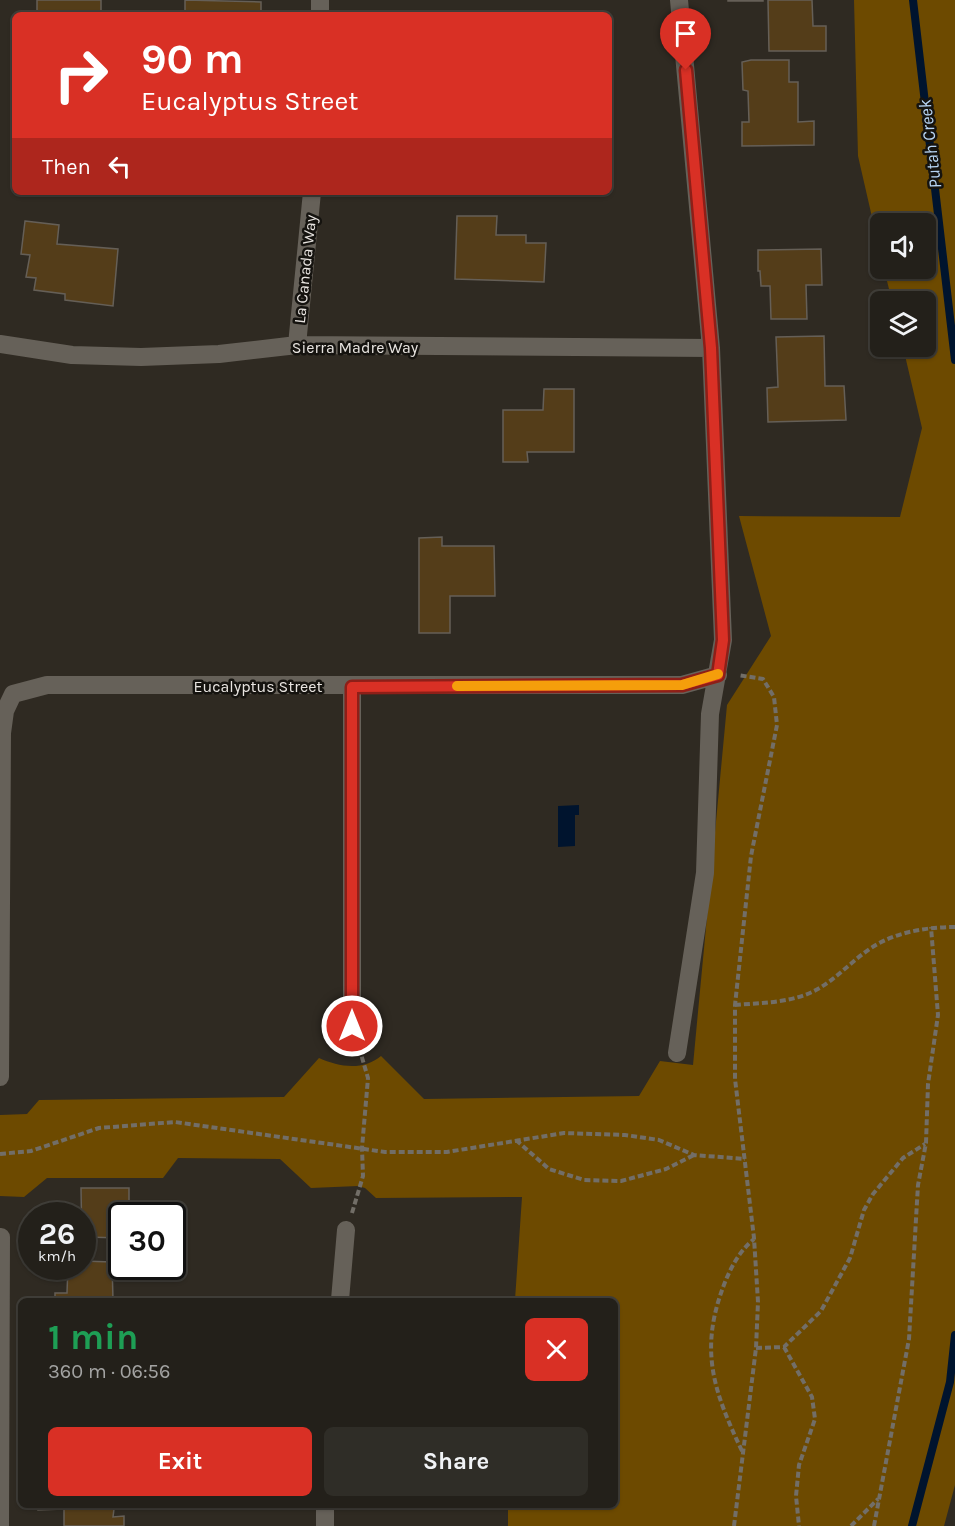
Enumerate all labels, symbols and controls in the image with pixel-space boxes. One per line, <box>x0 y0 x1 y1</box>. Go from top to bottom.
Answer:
pin <box>660 8 711 70</box>
icon: arrive <box>669 17 702 50</box>
text: 90 m <box>141 34 244 84</box>
icon: right <box>42 36 120 114</box>
text: Eucalyptus Street <box>141 85 358 117</box>
water label: Putah Creek <box>914 97 946 190</box>
icon: left <box>103 150 136 183</box>
text: Then <box>42 154 91 180</box>
street label: La Canada Way <box>290 213 320 324</box>
map controls <box>870 213 936 357</box>
button: sound <box>870 213 936 279</box>
button: layers <box>870 291 936 357</box>
street label: Sierra Madre Way <box>292 338 419 357</box>
street label: Eucalyptus Street <box>194 677 322 696</box>
position arrow <box>320 994 384 1058</box>
speed limit sign: 30 <box>108 1202 186 1280</box>
text: 26 <box>39 1216 75 1252</box>
text: km/h <box>38 1247 76 1265</box>
text: 1 min <box>48 1316 138 1358</box>
button: close <box>525 1318 588 1381</box>
text: 360 m · 06:56 <box>48 1360 170 1383</box>
button: Exit <box>48 1427 312 1496</box>
button: Share <box>324 1427 588 1496</box>

